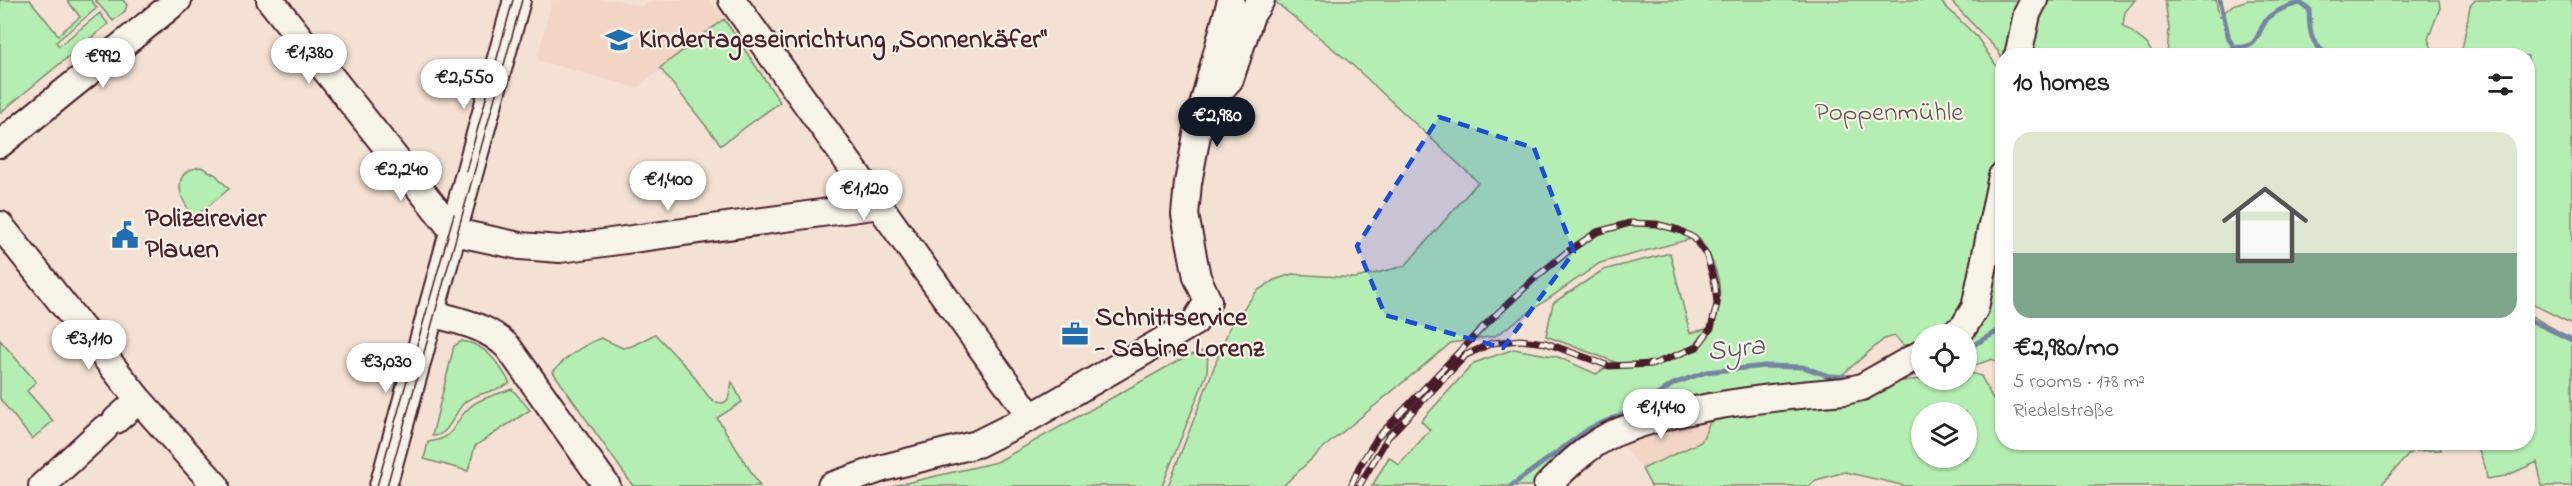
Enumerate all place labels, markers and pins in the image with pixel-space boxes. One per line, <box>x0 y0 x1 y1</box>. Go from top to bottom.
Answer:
place label: Kindertageseinrichtung „Sonnenkäfer“ <box>639 21 1048 61</box>
school or university icon: Kindertageseinrichtung „Sonnenkäfer“ <box>604 25 634 55</box>
pin: €1,380 <box>260 34 358 85</box>
pin: €992 <box>67 38 139 89</box>
pin: €2,550 <box>415 59 513 110</box>
pin: €2,980 <box>1168 97 1266 148</box>
pin: €2,240 <box>352 151 450 202</box>
pin: €1,400 <box>619 161 717 212</box>
pin: €1,120 <box>815 170 913 221</box>
place label: Polizeirevier Plauen <box>145 200 267 270</box>
public building icon: Polizeirevier Plauen <box>110 220 140 250</box>
place label: Schnittservice - Sabine Lorenz <box>1094 299 1265 369</box>
office icon: Schnittservice - Sabine Lorenz <box>1060 319 1090 349</box>
pin: €3,110 <box>40 320 138 371</box>
pin: €3,030 <box>337 343 435 394</box>
pin: €1,440 <box>1612 389 1710 440</box>

